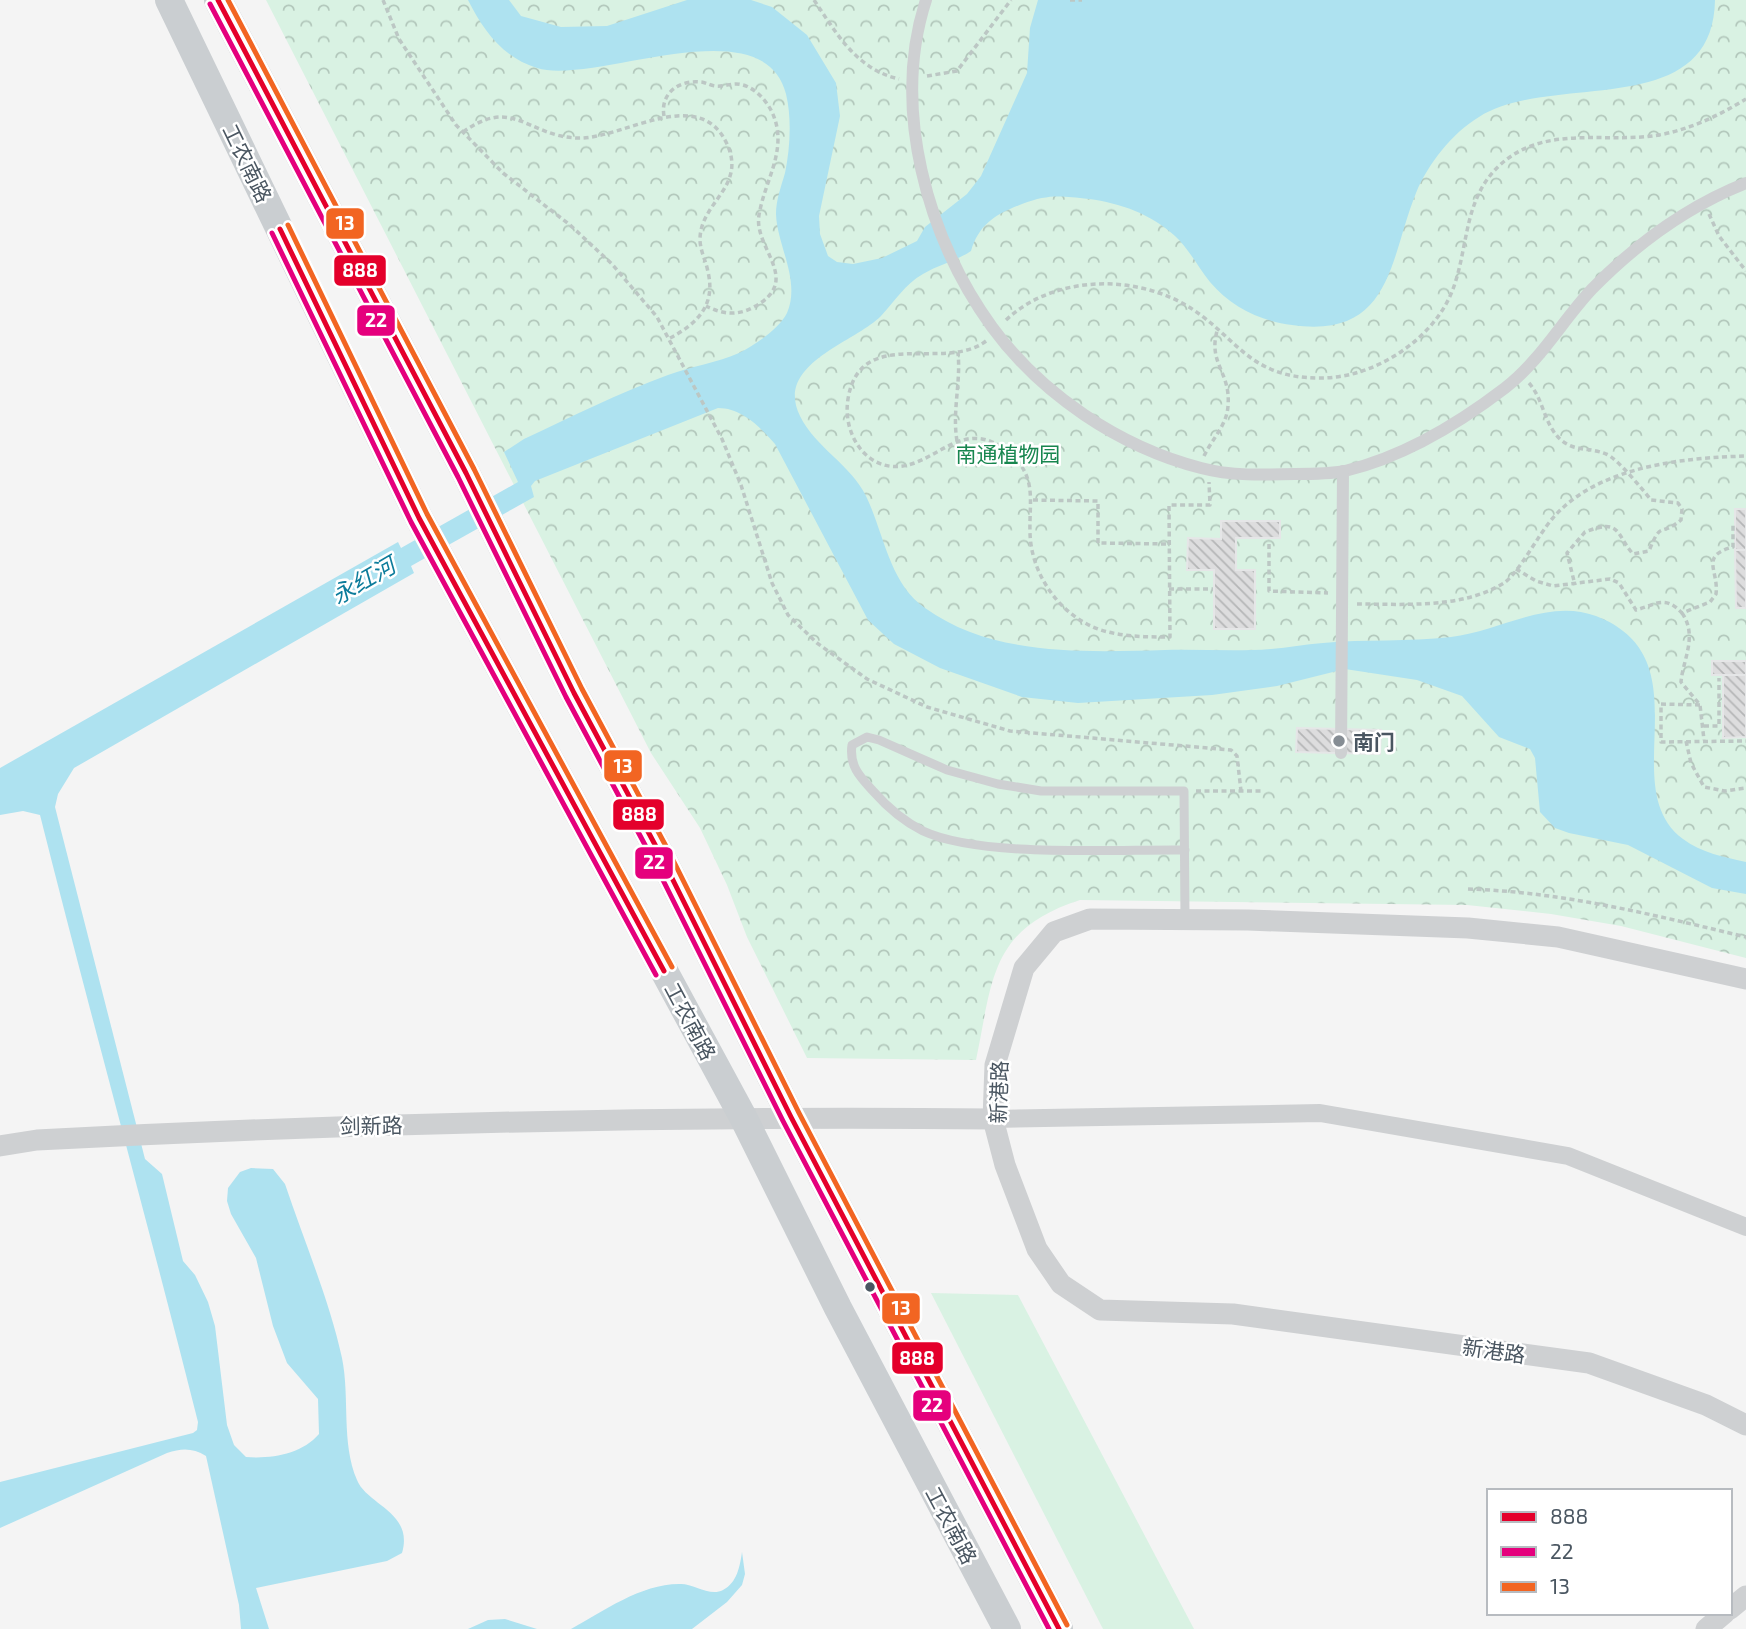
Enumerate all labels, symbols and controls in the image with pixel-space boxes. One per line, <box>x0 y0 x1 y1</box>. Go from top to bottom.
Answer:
street label: 工农南路 <box>218 120 278 206</box>
line badge: 13 <box>325 207 365 240</box>
text: 13 <box>336 211 354 234</box>
line badge: 888 <box>333 254 387 287</box>
text: 888 <box>342 258 378 281</box>
line badge: 22 <box>356 304 396 337</box>
text: 22 <box>365 308 387 331</box>
park label: 南通植物园 <box>956 441 1061 466</box>
water label: 永红河 <box>326 549 403 609</box>
place label: 南门 <box>1353 729 1395 754</box>
marker: 南门 <box>1331 733 1347 749</box>
line badge: 13 <box>603 749 643 783</box>
text: 13 <box>614 754 632 777</box>
line badge: 888 <box>612 798 665 831</box>
text: 888 <box>621 802 657 825</box>
line badge: 22 <box>634 846 674 880</box>
text: 22 <box>643 850 665 873</box>
street label: 工农南路 <box>660 978 722 1064</box>
street label: 新港路 <box>984 1060 1012 1124</box>
street label: 剑新路 <box>339 1112 403 1138</box>
unlabelled marker <box>863 1280 877 1294</box>
line badge: 13 <box>881 1292 921 1325</box>
text: 13 <box>892 1296 910 1319</box>
street label: 新港路 <box>1461 1333 1527 1367</box>
line badge: 888 <box>891 1341 944 1375</box>
text: 888 <box>899 1346 935 1369</box>
line badge: 22 <box>912 1389 952 1422</box>
text: 22 <box>921 1393 943 1416</box>
street label: 工农南路 <box>921 1482 983 1568</box>
legend <box>1487 1489 1732 1615</box>
text: 888 <box>1550 1503 1588 1528</box>
text: 22 <box>1550 1538 1574 1563</box>
text: 13 <box>1550 1573 1570 1598</box>

